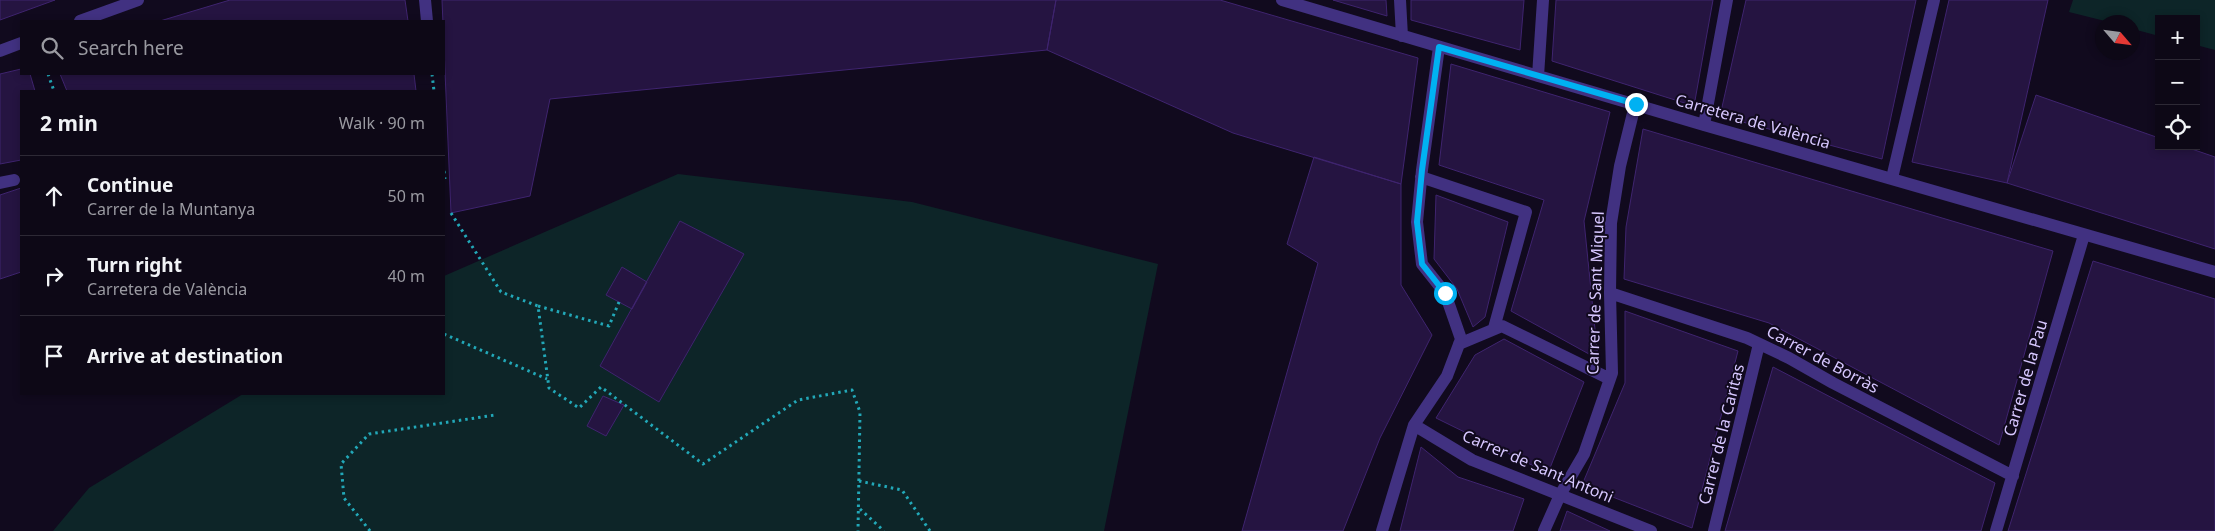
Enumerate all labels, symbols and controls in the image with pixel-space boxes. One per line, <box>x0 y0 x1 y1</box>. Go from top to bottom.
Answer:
north arrow <box>2095 15 2140 60</box>
map controls <box>2155 15 2200 150</box>
button: + <box>2155 15 2200 60</box>
search box <box>20 20 445 75</box>
icon: search <box>38 34 66 62</box>
text: Search here <box>78 35 184 61</box>
button: − <box>2155 60 2200 105</box>
street label: Carretera de València <box>1673 88 1833 154</box>
route end <box>1625 93 1648 116</box>
button: locate <box>2155 105 2200 150</box>
text: 2 min <box>40 109 98 137</box>
text: Walk · 90 m <box>339 112 425 134</box>
text: Continue <box>87 172 173 198</box>
icon: ahead <box>40 182 68 210</box>
text: 50 m <box>388 185 425 207</box>
text: Carrer de la Muntanya <box>87 198 255 220</box>
street label: Carrer de Sant Miquel <box>1581 211 1609 375</box>
text: Turn right <box>87 252 182 278</box>
icon: right <box>40 262 68 290</box>
text: 40 m <box>388 265 425 287</box>
text: Carretera de València <box>87 278 247 300</box>
route start <box>1434 282 1457 305</box>
street label: Carrer de la Pau <box>1998 317 2052 439</box>
street label: Carrer de Borràs <box>1763 320 1883 398</box>
icon: arrive <box>40 342 68 370</box>
text: Arrive at destination <box>87 343 283 369</box>
street label: Carrer de la Caritas <box>1693 361 1749 507</box>
street label: Carrer de Sant Antoni <box>1459 424 1617 508</box>

